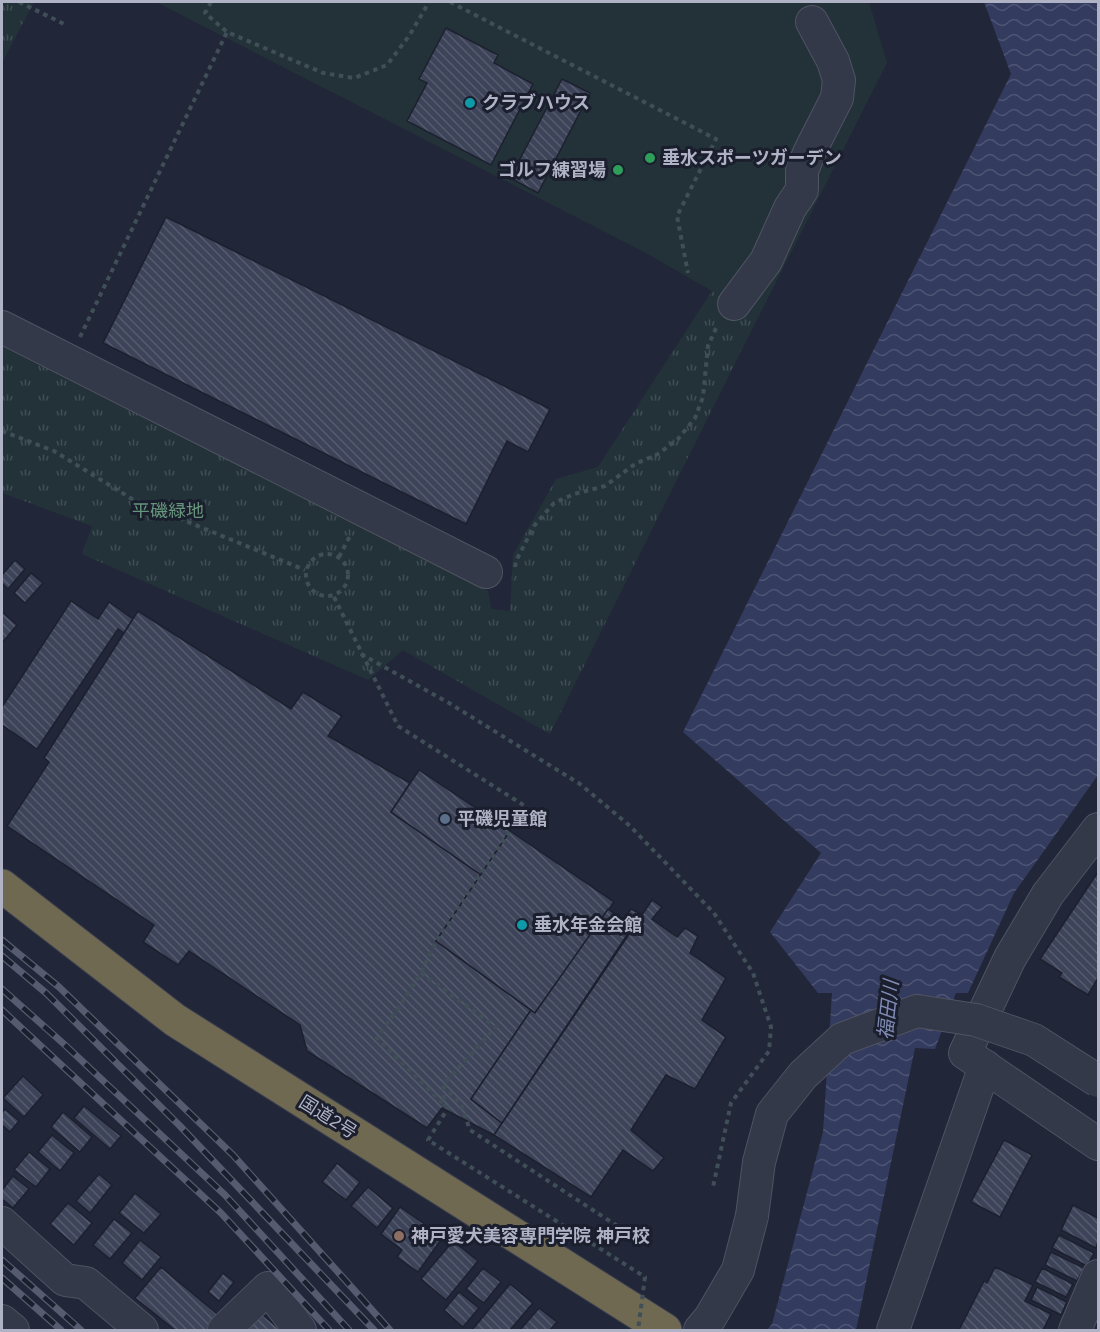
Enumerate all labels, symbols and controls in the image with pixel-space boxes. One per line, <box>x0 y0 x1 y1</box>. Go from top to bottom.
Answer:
place label: クラブハウス <box>482 93 590 113</box>
marker: クラブハウス <box>463 96 477 110</box>
place label: 垂水スポーツガーデン <box>662 148 842 168</box>
marker: 垂水スポーツガーデン <box>643 151 657 165</box>
place label: ゴルフ練習場 <box>498 160 606 180</box>
marker: ゴルフ練習場 <box>611 163 625 177</box>
park label: 平磯緑地 <box>132 501 204 521</box>
place label: 平磯児童館 <box>457 809 547 829</box>
marker: 平磯児童館 <box>438 812 452 826</box>
place label: 垂水年金会館 <box>534 915 642 935</box>
marker: 垂水年金会館 <box>515 918 529 932</box>
water label: 福田川 <box>874 977 902 1041</box>
street label: 国道2号 <box>296 1092 360 1142</box>
place label: 神戸愛犬美容専門学院 神戸校 <box>411 1226 650 1246</box>
marker: 神戸愛犬美容専門学院 神戸校 <box>392 1229 406 1243</box>

